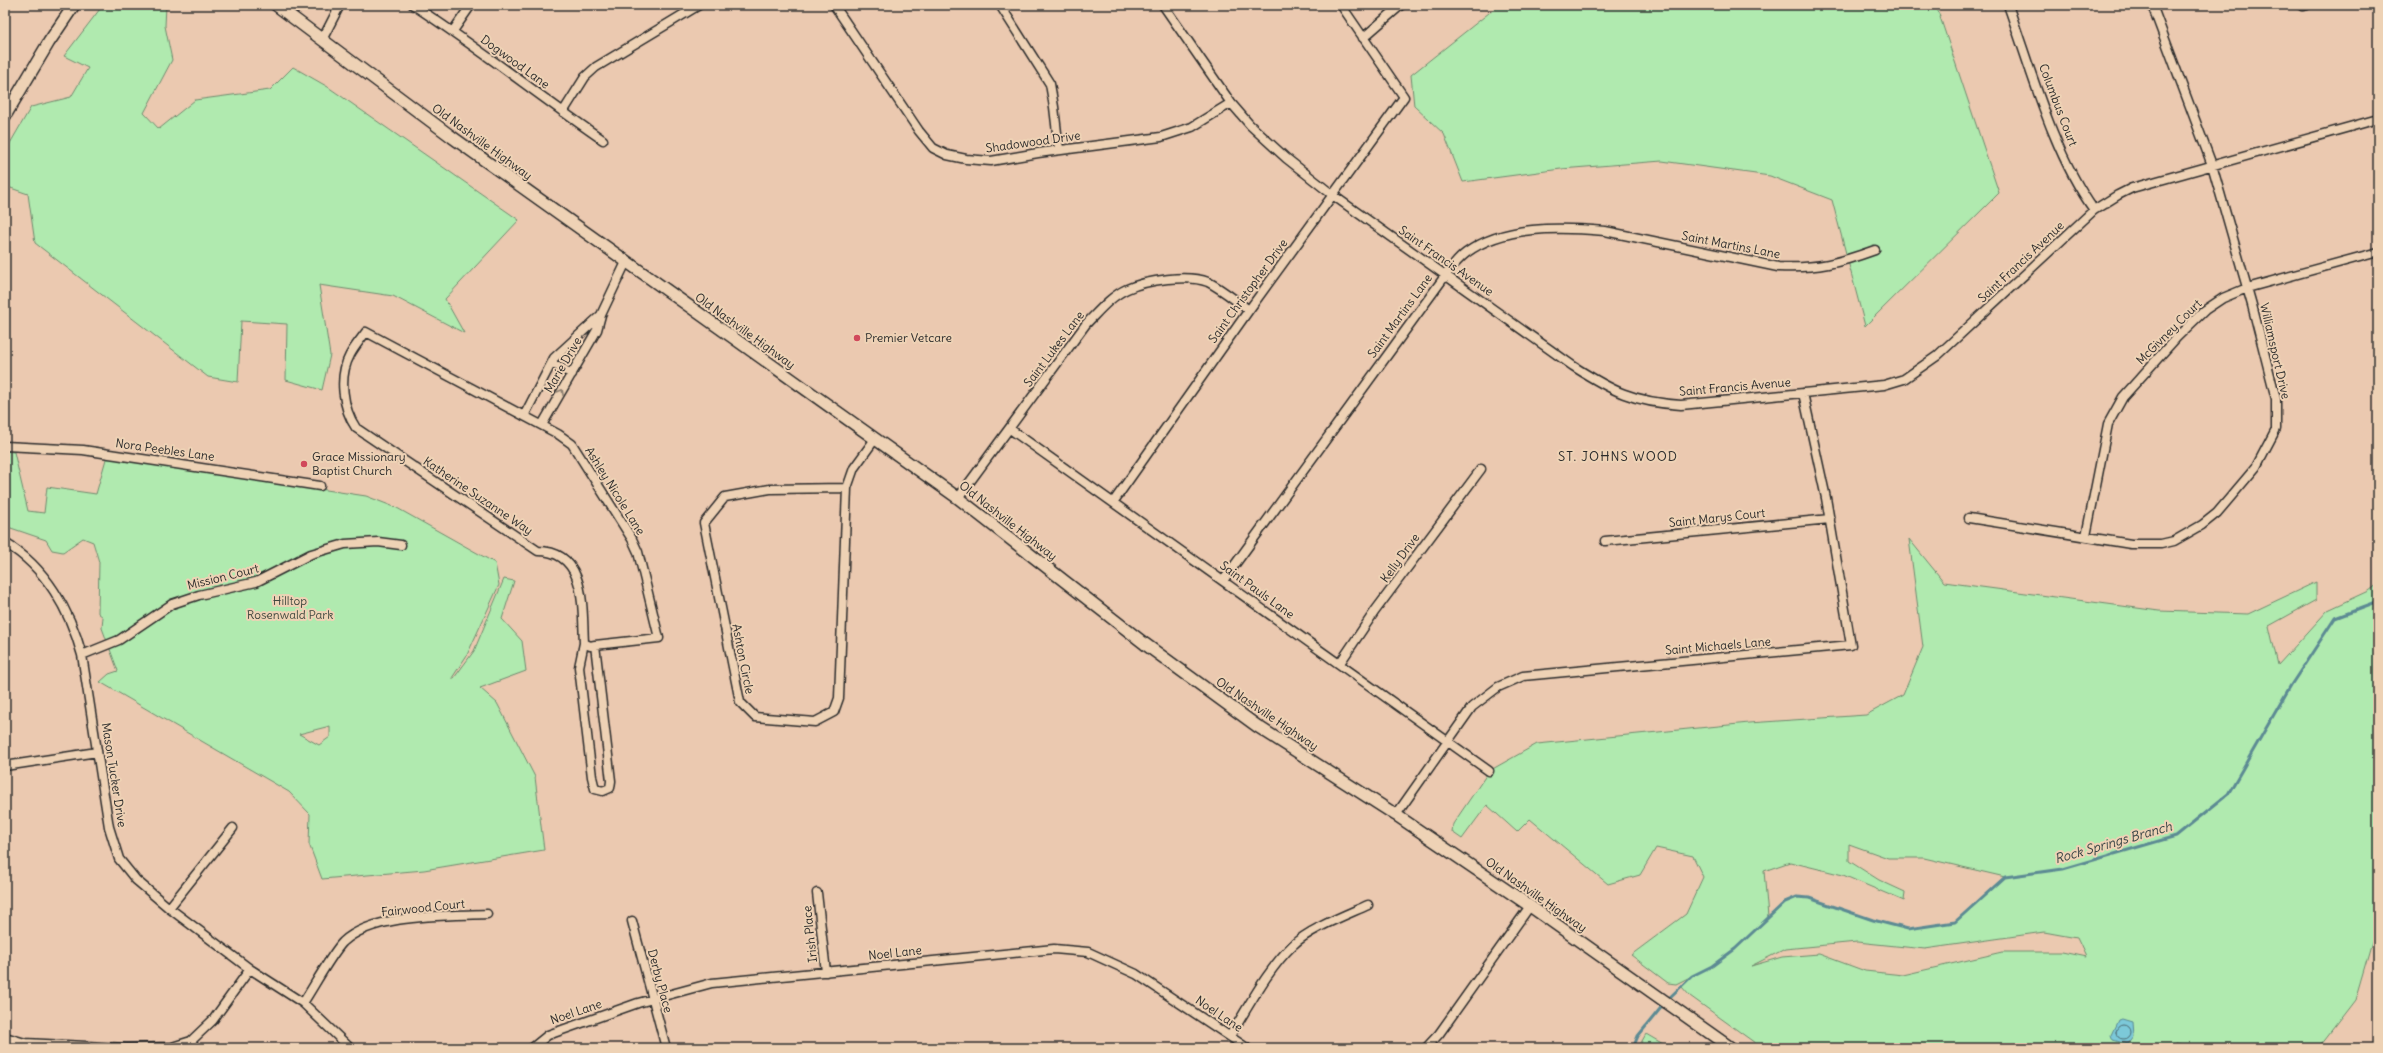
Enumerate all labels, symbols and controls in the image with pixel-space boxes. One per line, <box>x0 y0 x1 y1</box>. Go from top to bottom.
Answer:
street label: Dogwood Lane <box>478 32 553 92</box>
street label: Columbus Court <box>2036 61 2081 148</box>
street label: Old Nashville Highway <box>429 100 535 183</box>
street label: Shadowood Drive <box>985 127 1081 156</box>
street label: Saint Francis Avenue <box>1975 218 2067 305</box>
street label: Saint Francis Avenue <box>1396 222 1497 299</box>
street label: Saint Martins Lane <box>1681 228 1782 261</box>
street label: Saint Christopher Drive <box>1205 236 1290 346</box>
street label: Saint Martins Lane <box>1364 271 1435 361</box>
street label: Old Nashville Highway <box>692 289 798 372</box>
street label: McGivney Court <box>2133 296 2204 367</box>
street label: Williamsport Drive <box>2257 301 2294 400</box>
street label: Saint Lukes Lane <box>1020 308 1087 390</box>
place label: Premier Vetcare <box>865 330 952 345</box>
marker: Premier Vetcare <box>852 333 862 343</box>
street label: Marie Drive <box>541 334 585 395</box>
street label: Saint Francis Avenue <box>1678 374 1791 399</box>
one-way arrow <box>557 389 564 396</box>
street label: Nora Peebles Lane <box>115 435 216 464</box>
street label: Ashley Nicole Lane <box>582 444 649 538</box>
district label: ST. JOHNS WOOD <box>1558 448 1678 465</box>
place label: Grace Missionary Baptist Church <box>312 449 406 478</box>
street label: Katherine Suzanne Way <box>421 453 536 538</box>
marker: Grace Missionary Baptist Church <box>299 459 309 469</box>
street label: Old Nashville Highway <box>956 478 1060 564</box>
street label: Saint Marys Court <box>1668 505 1766 530</box>
street label: Kelly Drive <box>1377 530 1422 585</box>
street label: Saint Pauls Lane <box>1217 558 1297 622</box>
street label: Mission Court <box>186 560 260 593</box>
park label: Hilltop Rosenwald Park <box>247 593 333 622</box>
street label: Ashton Circle <box>729 623 758 695</box>
street label: Saint Michaels Lane <box>1664 633 1772 658</box>
street label: Old Nashville Highway <box>1213 674 1321 753</box>
street label: Mason Tucker Drive <box>99 722 130 828</box>
water label: Rock Springs Branch <box>2053 817 2174 867</box>
street label: Old Nashville Highway <box>1483 854 1590 935</box>
street label: Fairwood Court <box>380 896 465 919</box>
street label: Irish Place <box>799 905 820 963</box>
street label: Noel Lane <box>867 942 922 963</box>
street label: Derby Place <box>645 947 676 1014</box>
street label: Noel Lane <box>1193 992 1246 1035</box>
street label: Noel Lane <box>548 996 604 1027</box>

